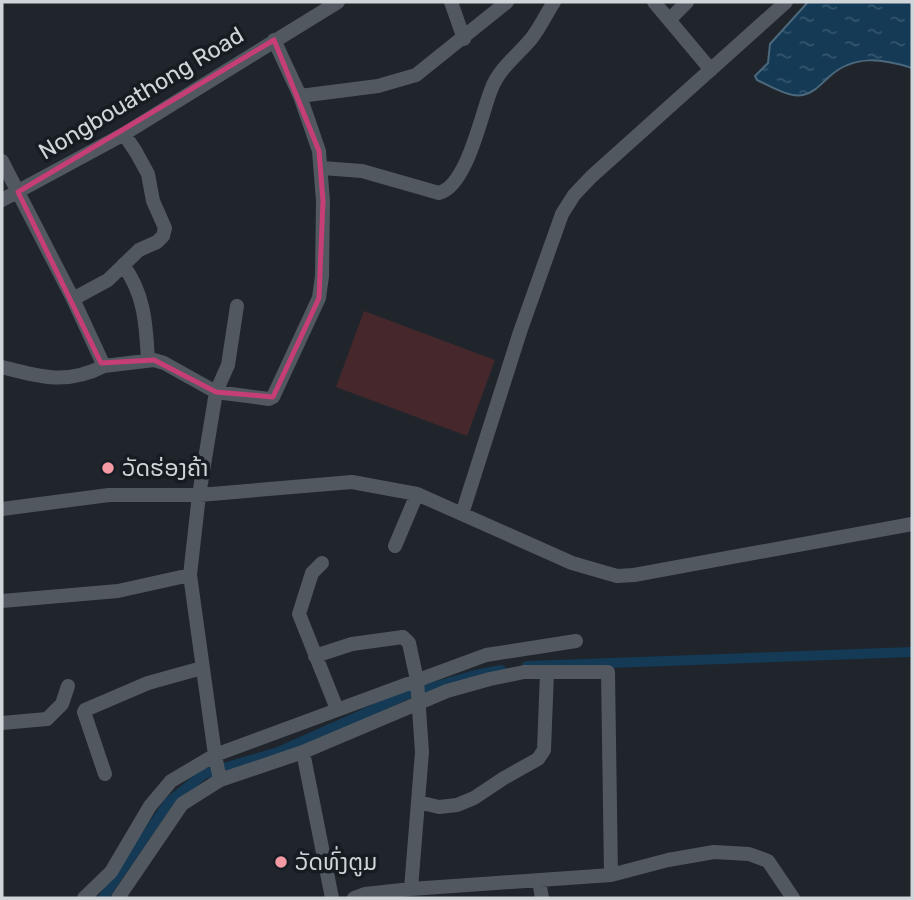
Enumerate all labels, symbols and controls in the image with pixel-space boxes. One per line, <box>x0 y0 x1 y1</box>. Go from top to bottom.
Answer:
street label: Nongbouathong Road <box>33 21 249 165</box>
place label: ວັດຮ່ອງຄ້າ <box>122 454 209 482</box>
marker: ວັດຮ່ອງຄ້າ <box>100 460 116 476</box>
place label: ວັດທົ່ງຕູມ <box>295 846 377 877</box>
marker: ວັດທົ່ງຕູມ <box>273 854 289 870</box>

